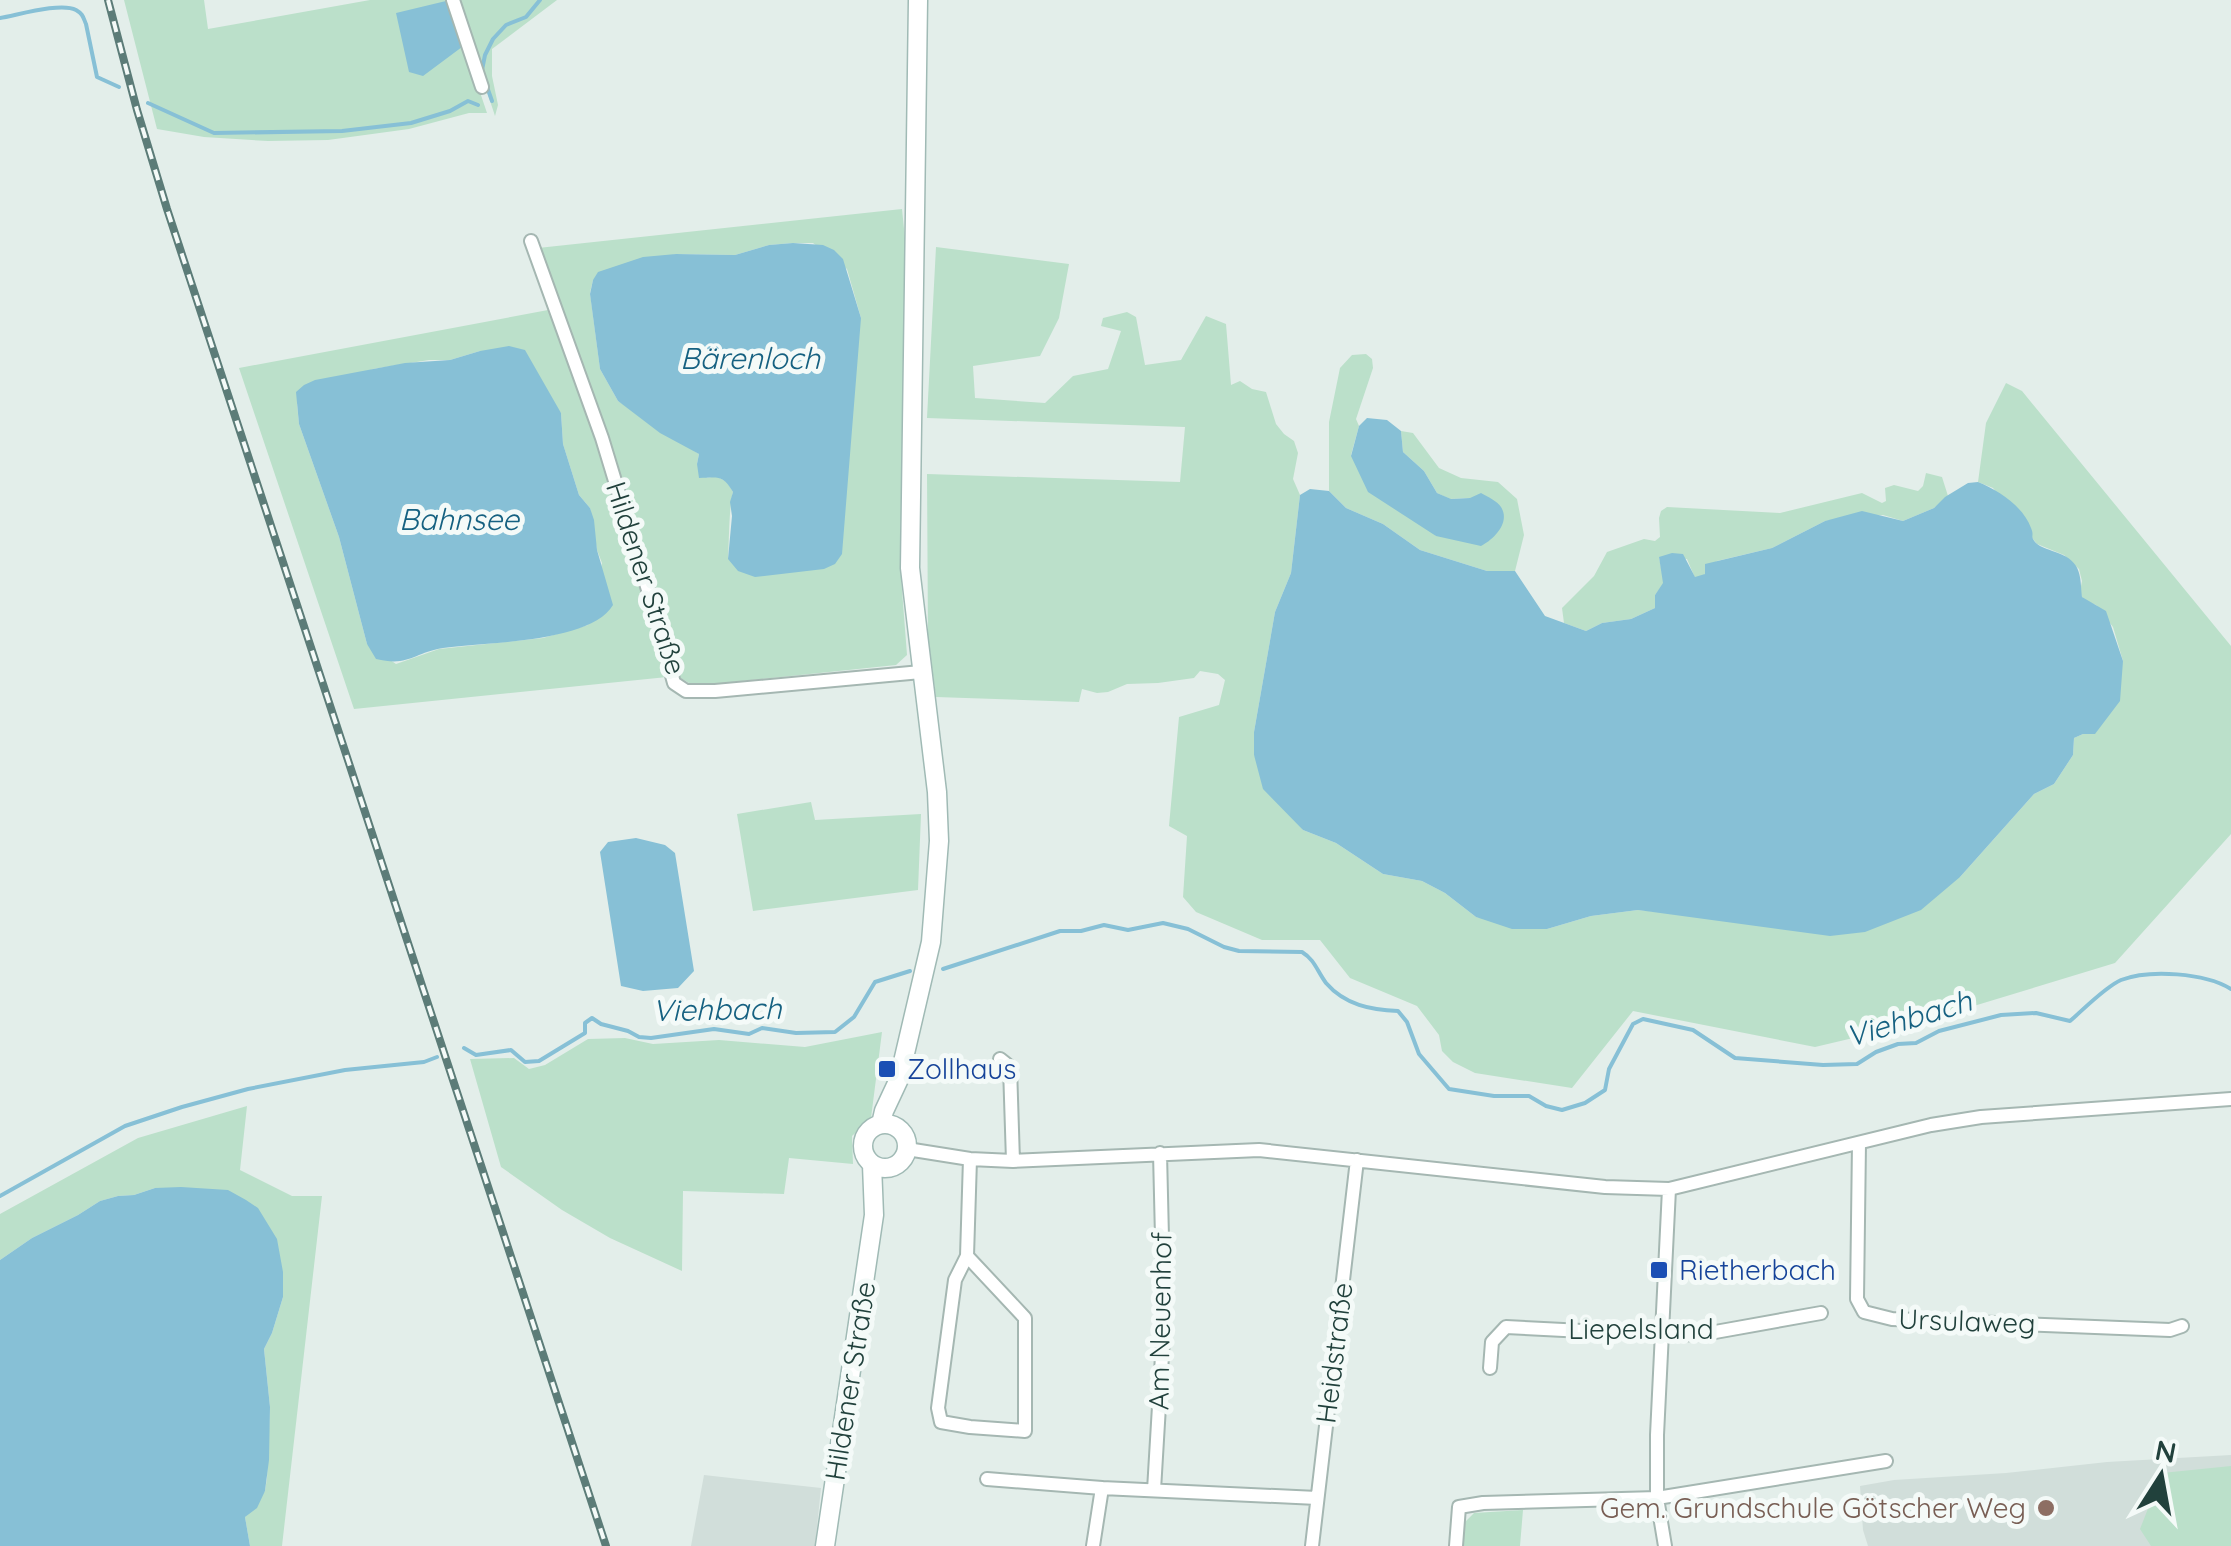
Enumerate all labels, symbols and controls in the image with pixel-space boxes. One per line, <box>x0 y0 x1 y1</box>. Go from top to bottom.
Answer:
water label: Bärenloch <box>680 339 821 377</box>
street label: Hildener Straße <box>599 477 694 679</box>
water label: Bahnsee <box>399 500 520 538</box>
water label: Viehbach <box>1841 981 1977 1055</box>
water label: Viehbach <box>652 989 783 1029</box>
place label: Zollhaus <box>907 1051 1016 1086</box>
marker: Zollhaus <box>876 1058 898 1080</box>
street label: Am Neuenhof <box>1140 1232 1179 1410</box>
place label: Rietherbach <box>1679 1252 1836 1287</box>
marker: Rietherbach <box>1648 1259 1670 1281</box>
street label: Hildener Straße <box>817 1279 883 1483</box>
street label: Heidstraße <box>1307 1280 1360 1425</box>
street label: Ursulaweg <box>1898 1301 2036 1340</box>
street label: Liepelsland <box>1568 1311 1714 1346</box>
north arrow <box>2111 1426 2211 1526</box>
text: N <box>2152 1432 2179 1470</box>
place label: Gem. Grundschule Götscher Weg <box>1600 1490 2026 1525</box>
marker: Gem. Grundschule Götscher Weg <box>2035 1497 2057 1519</box>

